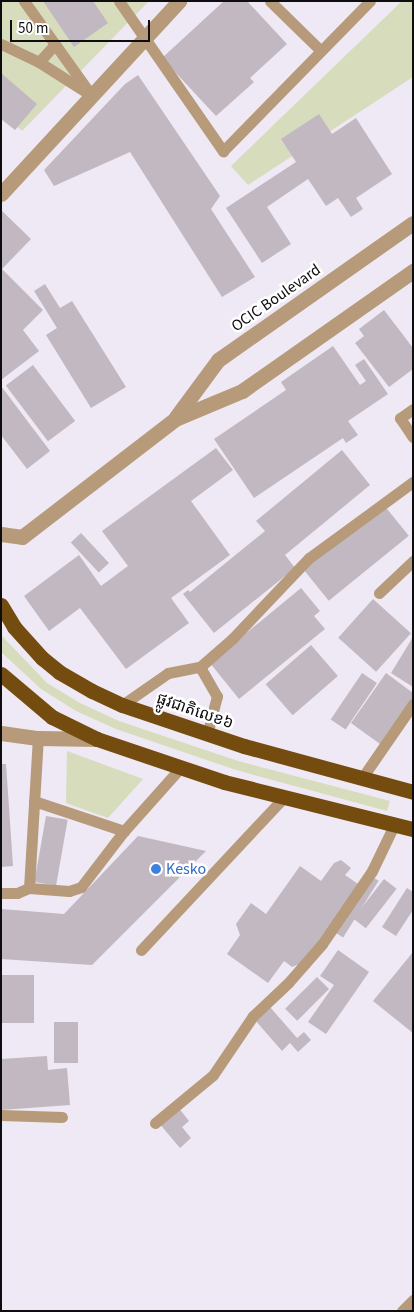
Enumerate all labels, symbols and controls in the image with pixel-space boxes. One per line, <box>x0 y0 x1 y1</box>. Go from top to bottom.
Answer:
scale bar <box>12 10 152 42</box>
text: 50 m <box>18 18 48 39</box>
street label: OCIC Boulevard <box>228 260 324 336</box>
street label: ផ្លូវជាតិលេខ៦ <box>154 689 236 733</box>
place label: Kesko <box>166 859 206 879</box>
marker: Kesko <box>150 863 162 875</box>

